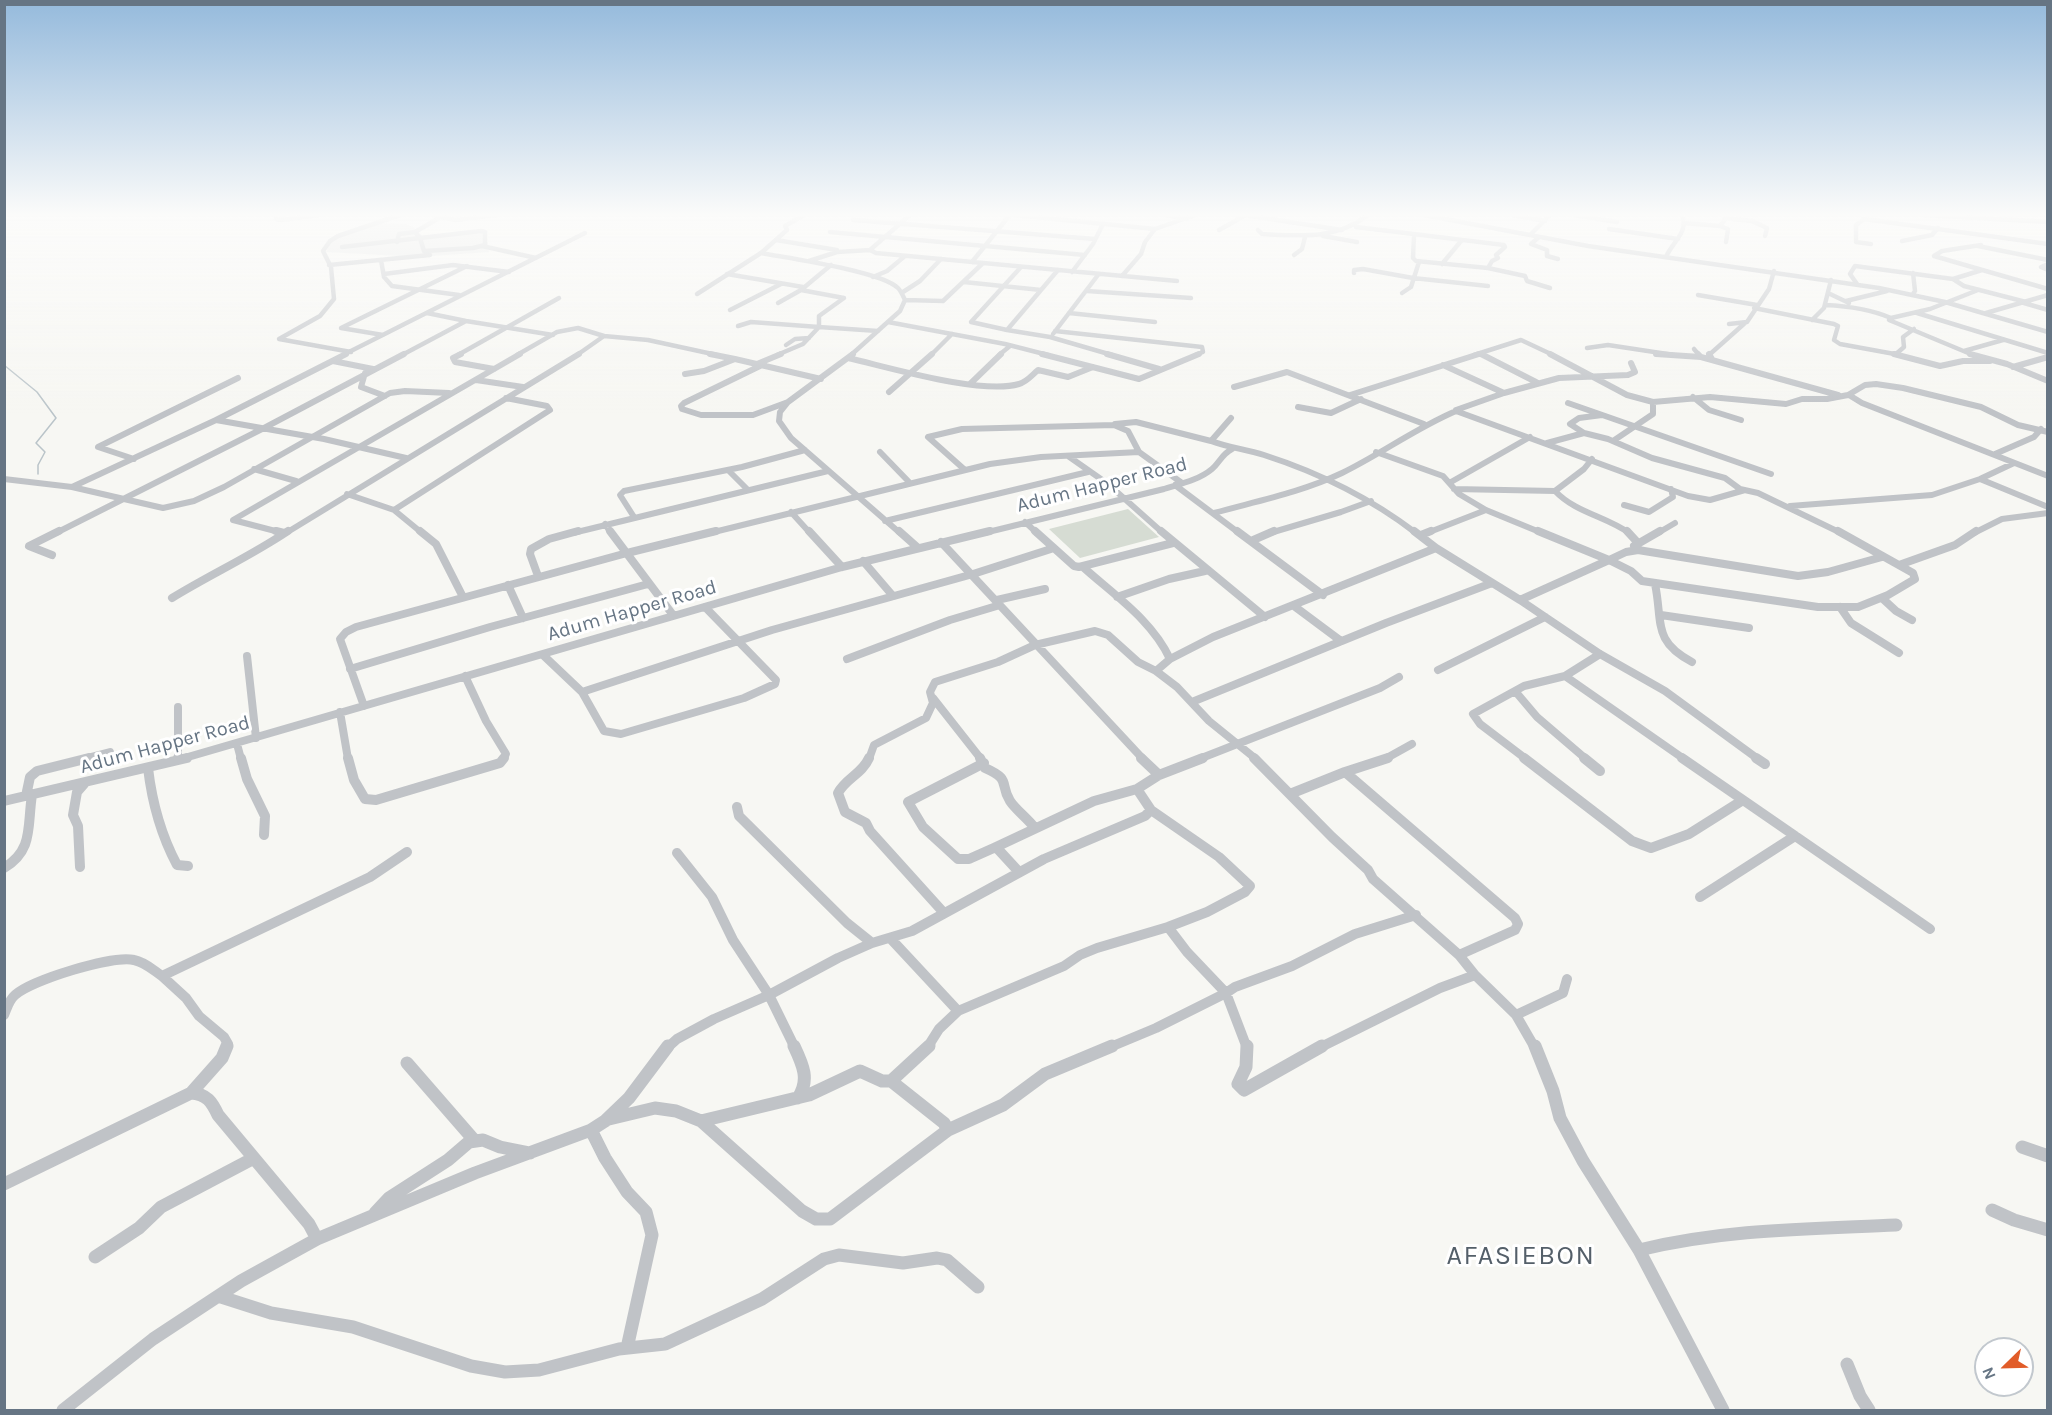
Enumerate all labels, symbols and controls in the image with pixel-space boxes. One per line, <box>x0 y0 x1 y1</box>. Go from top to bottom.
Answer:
street label: Adum Happer Road <box>1014 452 1190 518</box>
street label: Adum Happer Road <box>545 575 719 647</box>
street label: Adum Happer Road <box>77 711 253 779</box>
district label: AFASIEBON <box>1447 1240 1595 1272</box>
north arrow <box>1974 1337 2034 1397</box>
text: N <box>1978 1364 2000 1382</box>

